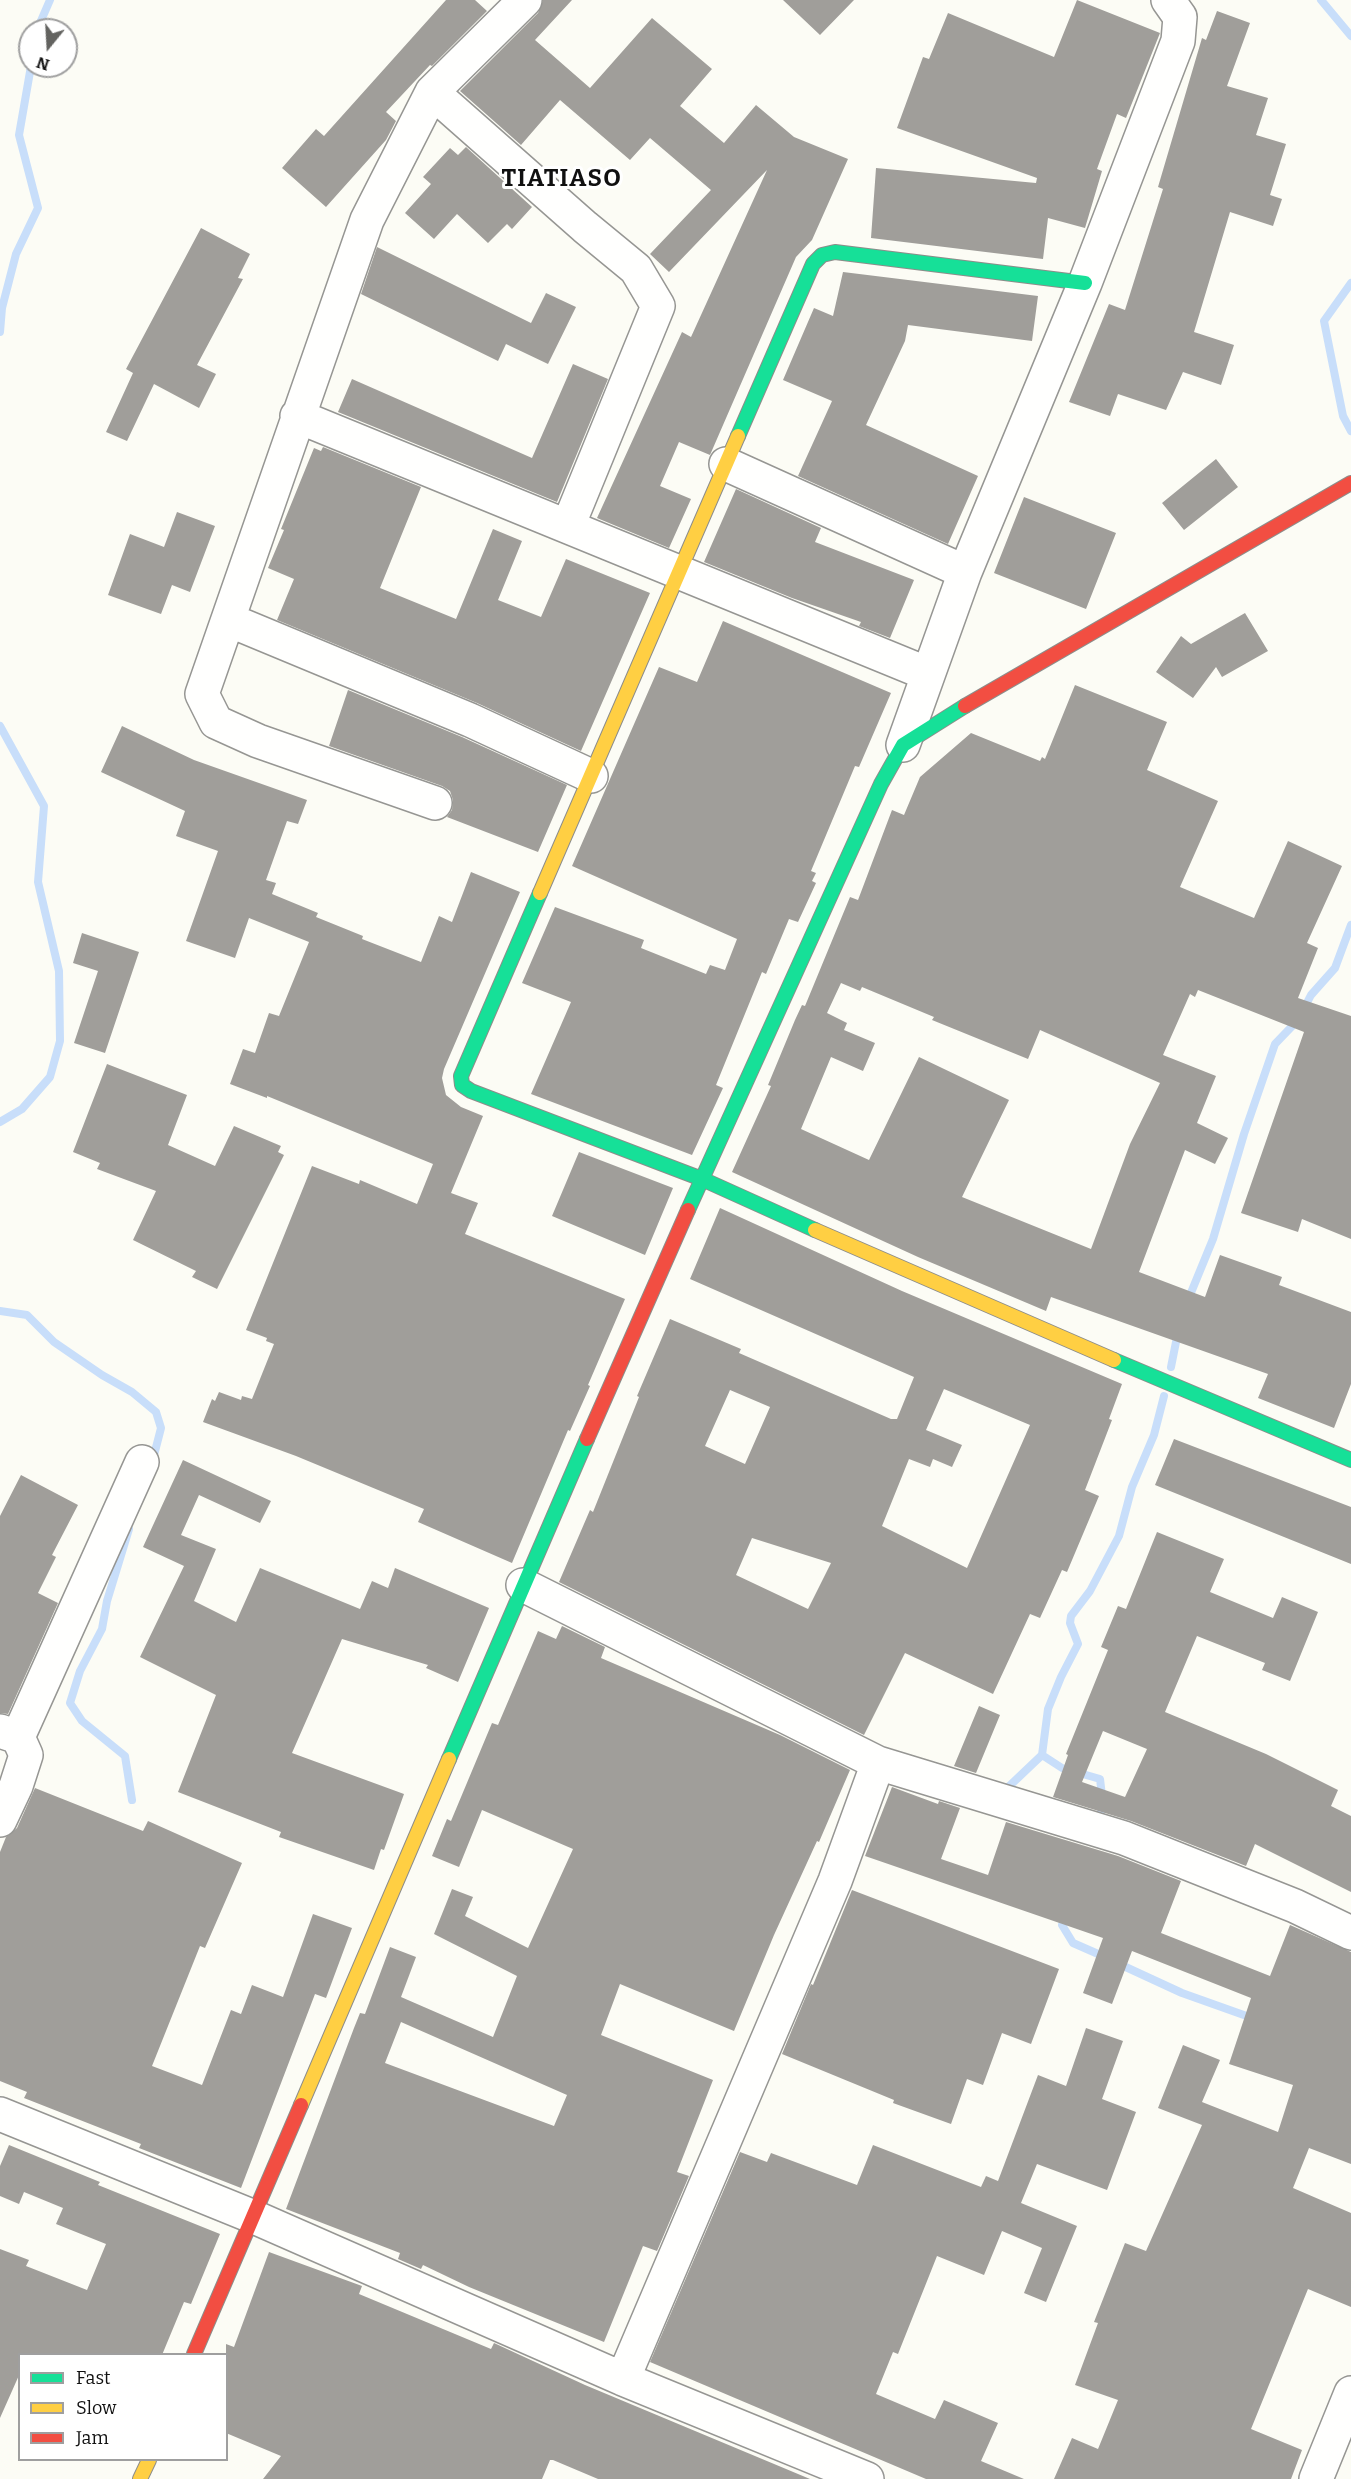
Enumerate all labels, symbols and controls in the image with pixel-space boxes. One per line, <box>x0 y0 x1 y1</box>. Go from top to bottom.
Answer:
north arrow <box>18 18 78 78</box>
text: N <box>34 53 52 75</box>
district label: TIATIASO <box>502 165 622 193</box>
legend <box>18 2353 228 2461</box>
text: Fast <box>76 2367 111 2389</box>
text: Slow <box>76 2397 116 2419</box>
text: Jam <box>76 2427 109 2449</box>

